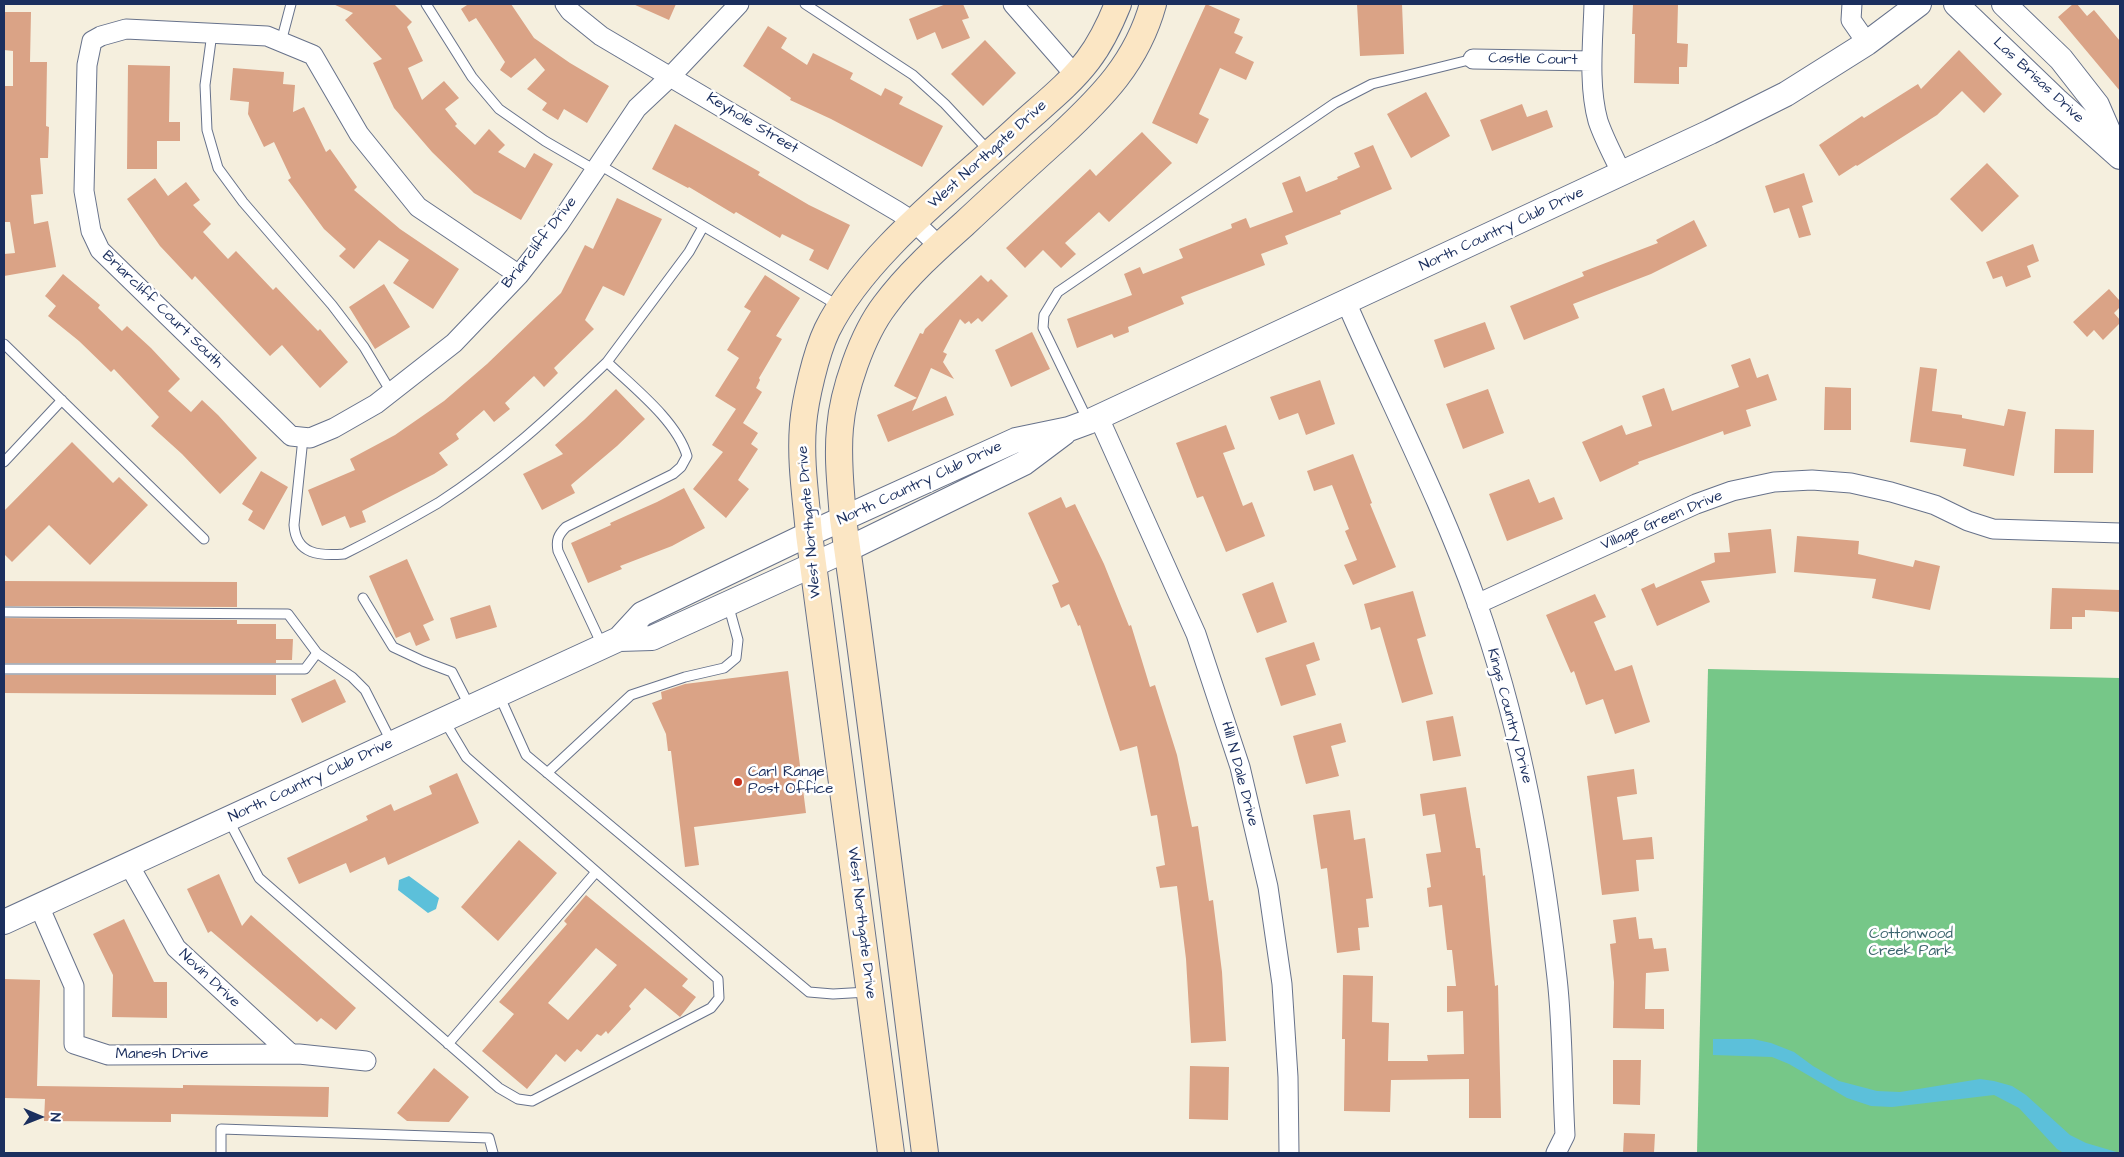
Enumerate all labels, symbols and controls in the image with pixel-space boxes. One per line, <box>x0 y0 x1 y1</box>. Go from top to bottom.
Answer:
street label: Las Brisas Drive <box>1989 34 2087 128</box>
street label: Castle Court <box>1488 50 1578 70</box>
street label: Keyhole Street <box>703 89 801 159</box>
street label: West Northgate Drive <box>925 97 1051 213</box>
street label: North Country Club Drive <box>1417 184 1587 276</box>
street label: Briarcliff Drive <box>499 194 581 292</box>
street label: Briarcliff Court South <box>98 248 226 372</box>
street label: North Country Club Drive <box>835 438 1005 530</box>
street label: West Northgate Drive <box>794 445 826 599</box>
street label: Village Green Drive <box>1598 487 1726 555</box>
street label: Kings Country Drive <box>1482 647 1536 785</box>
street label: Hill N Dale Drive <box>1216 720 1262 828</box>
street label: North Country Club Drive <box>226 735 396 827</box>
place label: Carl Range Post Office <box>748 764 833 799</box>
marker: Carl Range Post Office <box>732 776 744 788</box>
street label: West Northgate Drive <box>843 846 879 1000</box>
park label: Cottonwood Creek Park <box>1868 926 1954 961</box>
street label: Novin Drive <box>174 946 244 1012</box>
street label: Manesh Drive <box>116 1046 208 1064</box>
north arrow <box>15 1092 65 1142</box>
text: N <box>45 1113 65 1122</box>

